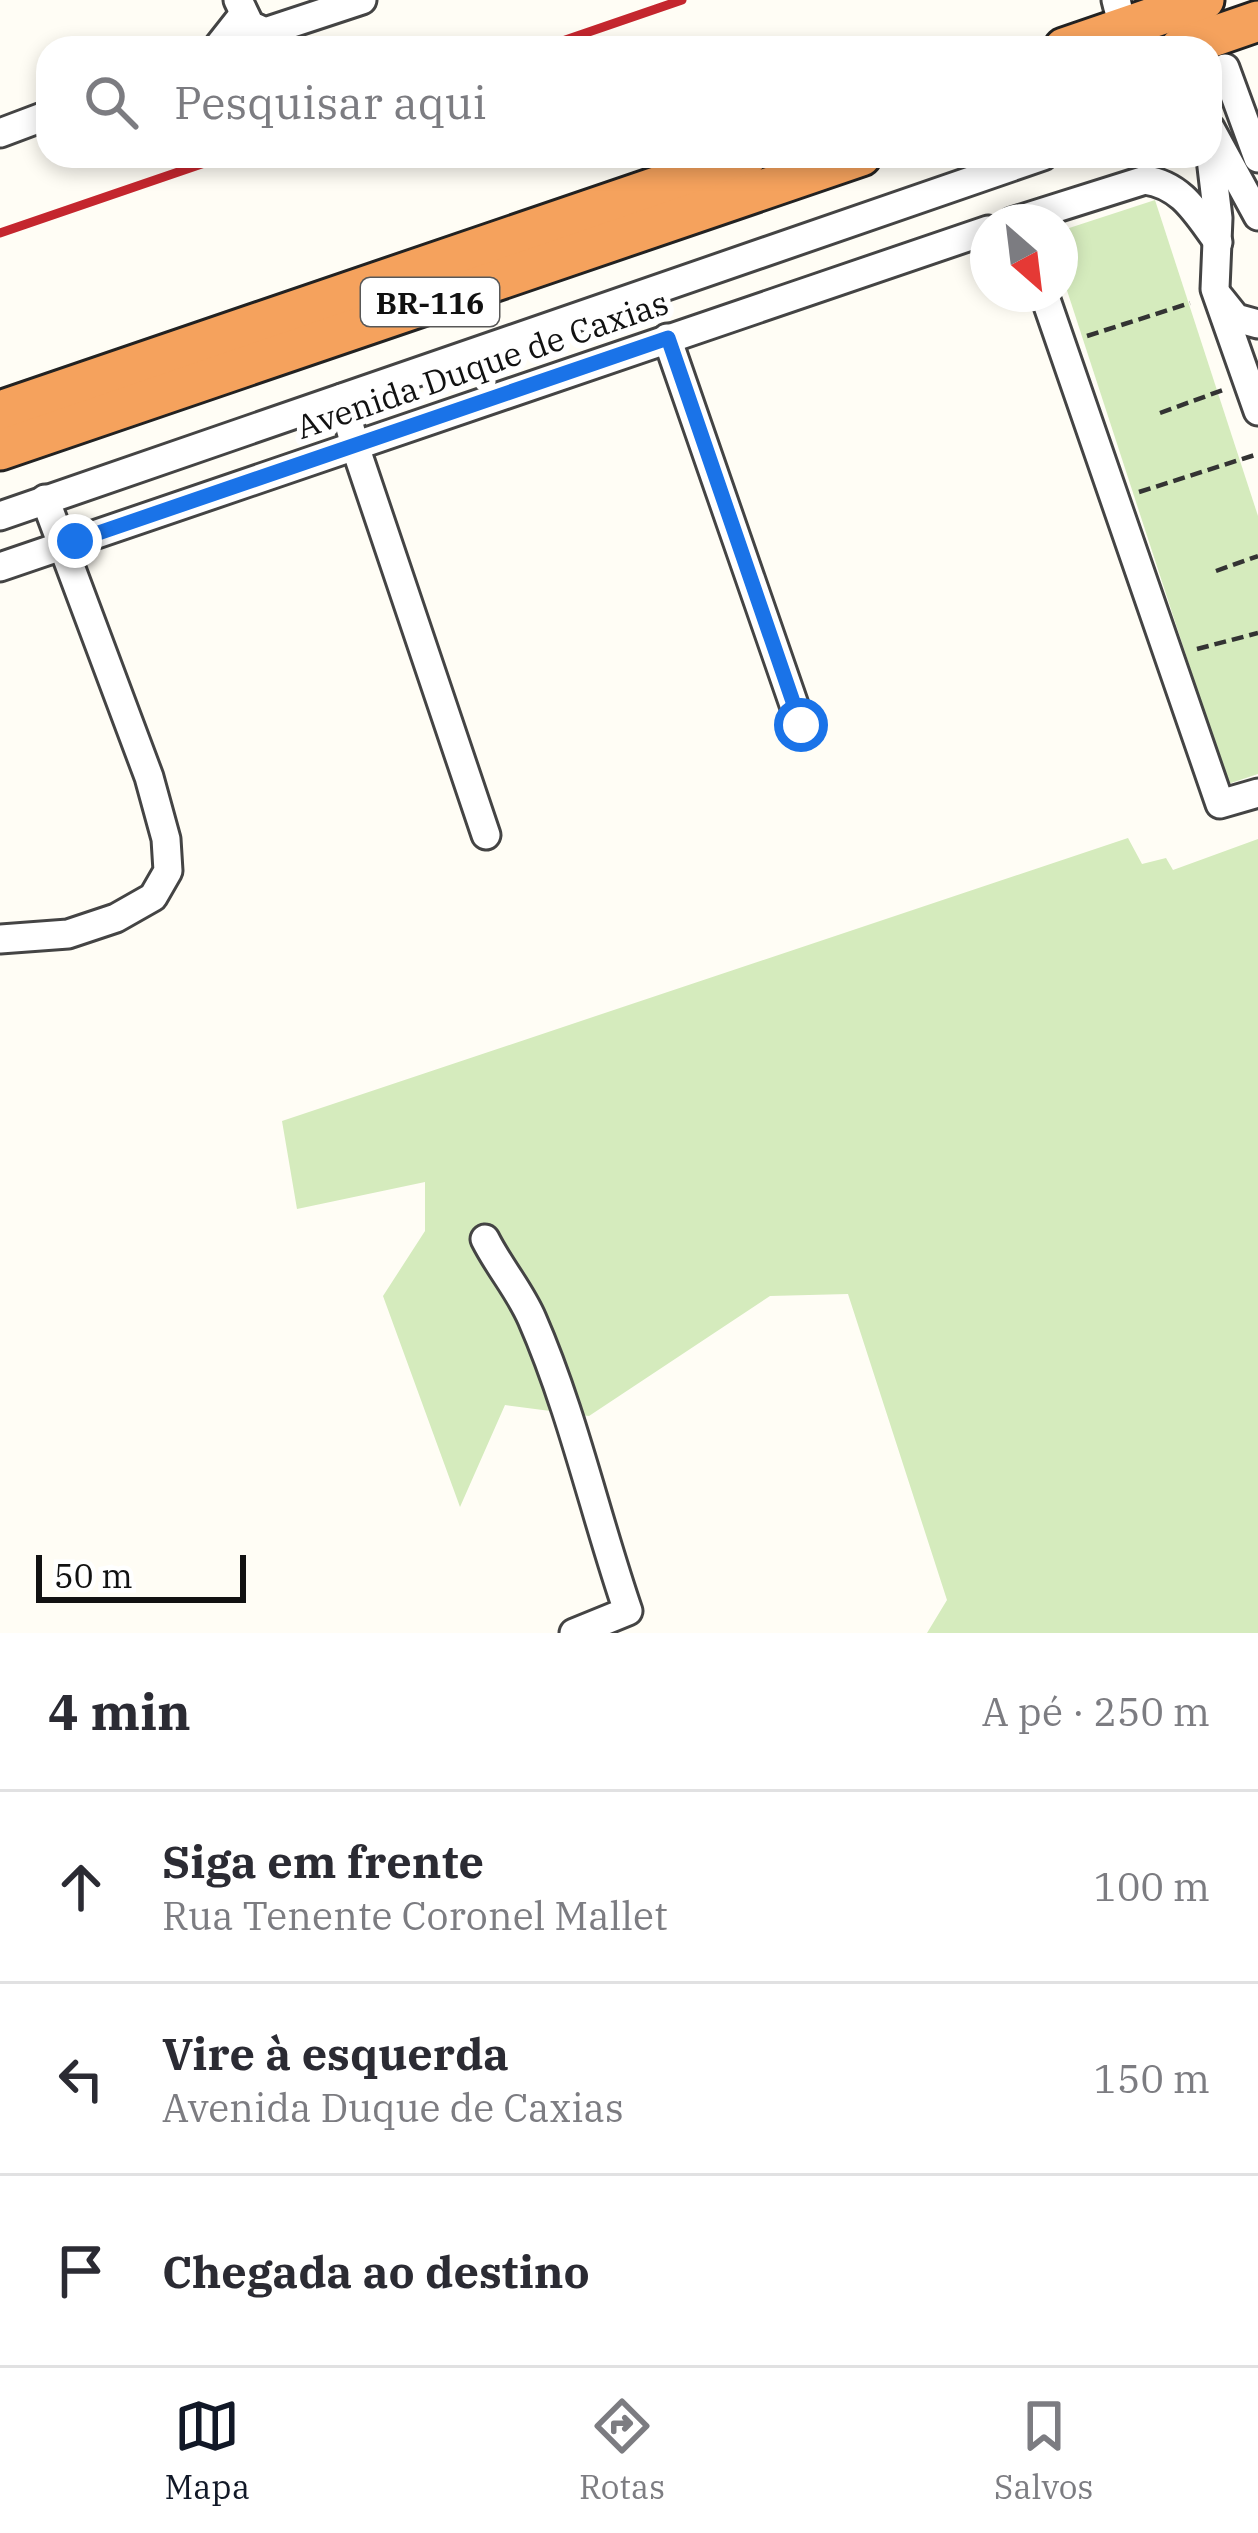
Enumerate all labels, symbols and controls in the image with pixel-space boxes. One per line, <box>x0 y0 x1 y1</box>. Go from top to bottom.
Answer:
search box <box>36 36 1222 168</box>
icon: search <box>78 69 144 135</box>
text: Pesquisar aqui <box>174 73 487 131</box>
north arrow <box>970 204 1078 312</box>
road number: BR-116 <box>361 278 499 326</box>
street label: Avenida Duque de Caxias <box>290 280 674 448</box>
route end <box>48 514 102 568</box>
route start <box>774 698 828 752</box>
scale bar <box>36 1549 246 1602</box>
text: 50 m <box>54 1554 133 1597</box>
text: 4 min <box>48 1678 191 1744</box>
text: A pé · 250 m <box>982 1686 1210 1737</box>
text: Siga em frente <box>162 1832 484 1890</box>
icon: ahead <box>48 1854 114 1920</box>
text: 100 m <box>1094 1861 1210 1912</box>
text: Rua Tenente Coronel Mallet <box>162 1890 668 1941</box>
text: Vire à esquerda <box>162 2024 509 2082</box>
icon: left <box>48 2046 114 2112</box>
text: 150 m <box>1094 2053 1210 2104</box>
text: Avenida Duque de Caxias <box>162 2082 624 2133</box>
icon: arrive <box>48 2238 114 2304</box>
text: Chegada ao destino <box>162 2242 590 2300</box>
tab: Mapa <box>165 2393 250 2508</box>
tab: Rotas <box>579 2393 665 2508</box>
tab: Salvos <box>994 2393 1093 2508</box>

